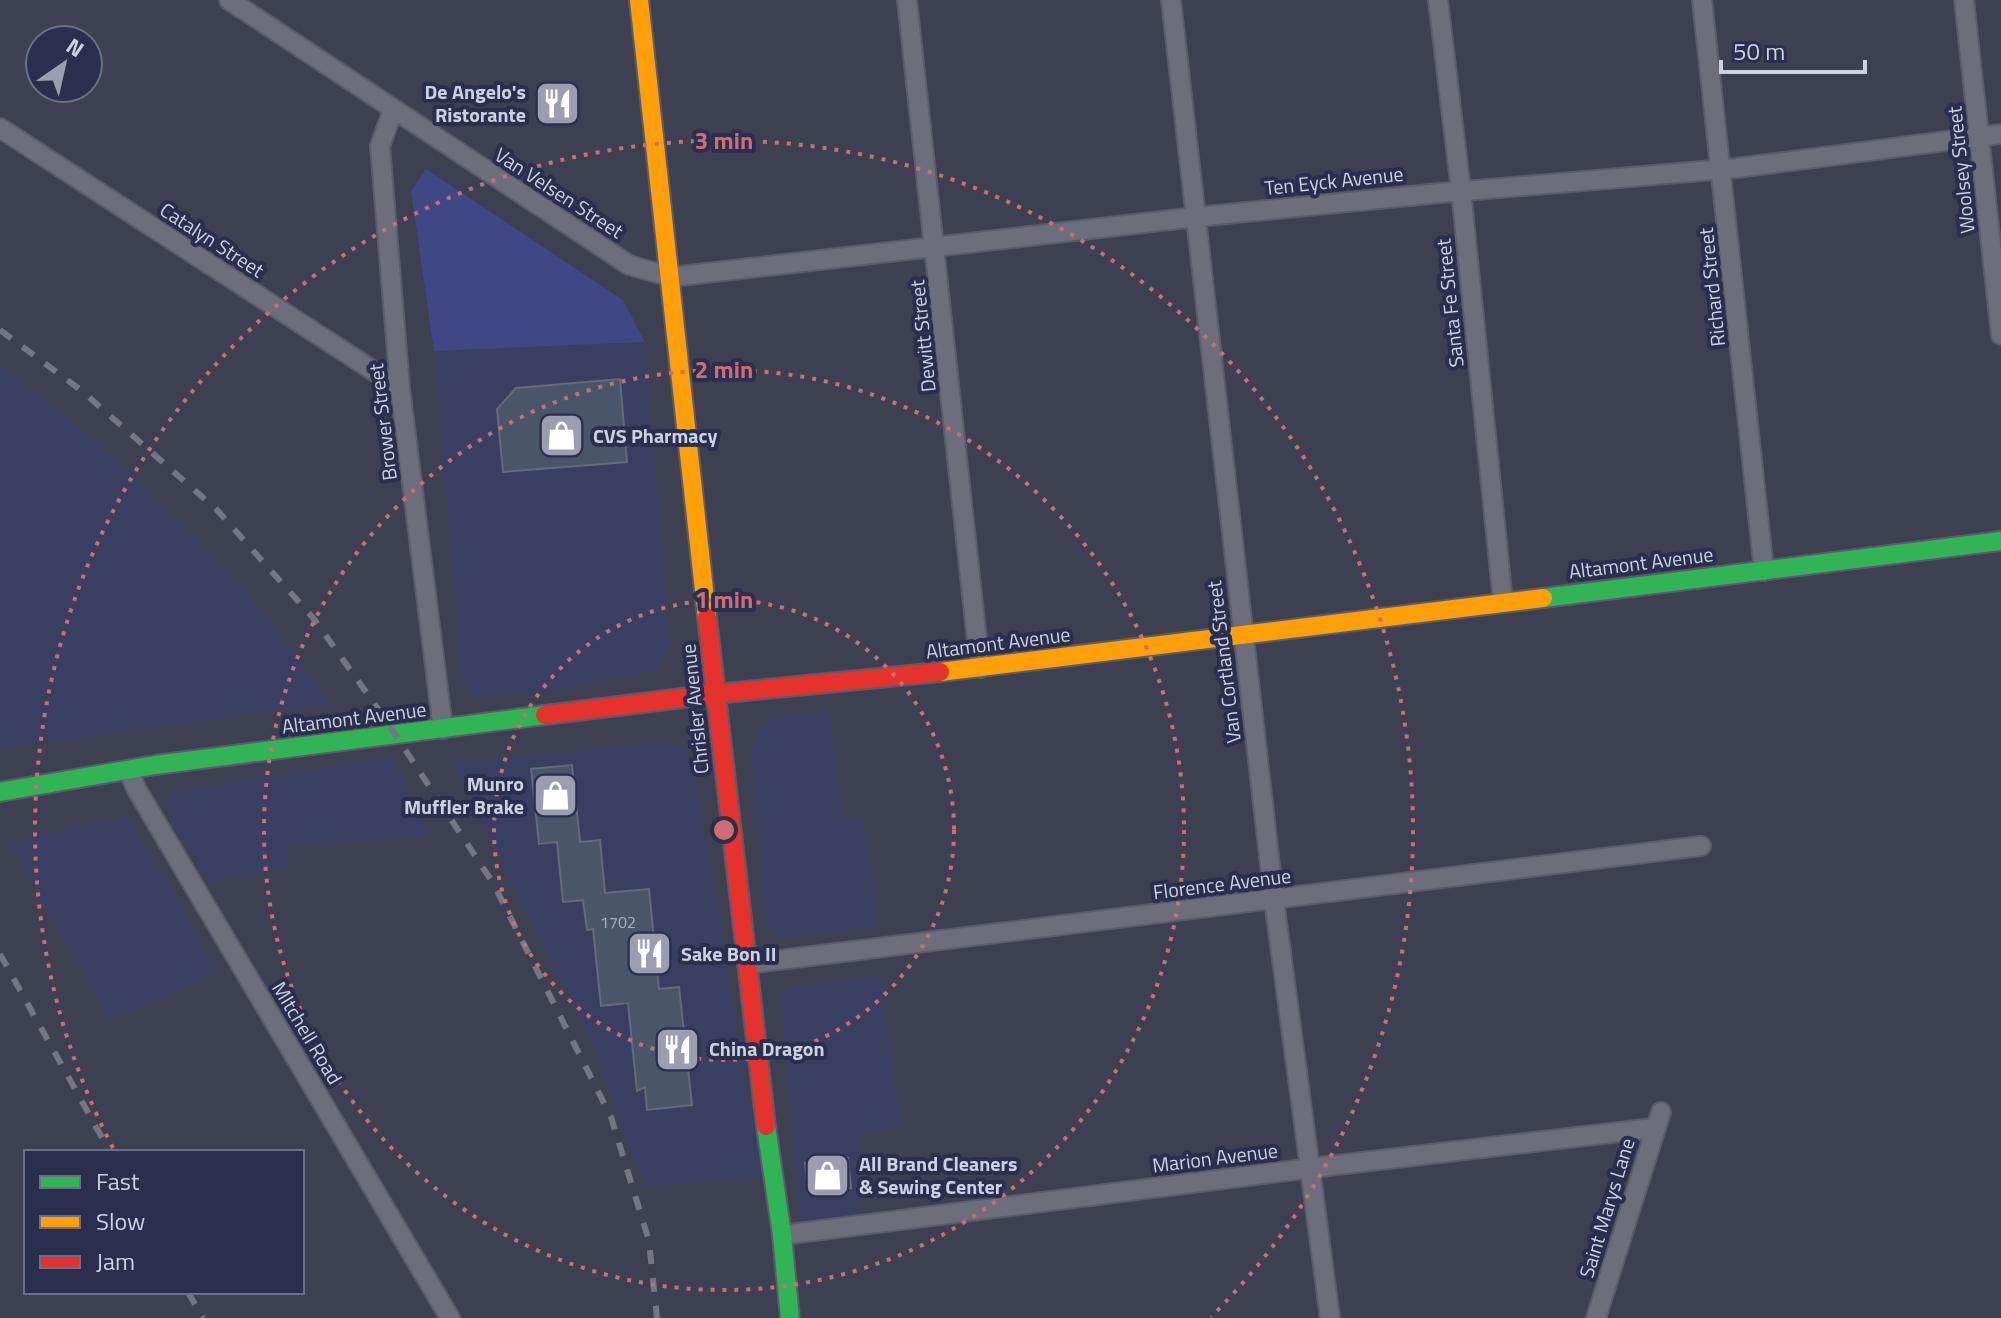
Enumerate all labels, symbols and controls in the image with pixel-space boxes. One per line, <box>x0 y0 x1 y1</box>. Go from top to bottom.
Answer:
north arrow <box>24 24 104 104</box>
scale bar <box>1721 24 1865 74</box>
text: N <box>59 29 91 66</box>
text: 50 m <box>1733 33 1785 69</box>
place label: De Angelo's Ristorante <box>425 76 526 130</box>
restaurant icon: De Angelo's Ristorante <box>533 79 581 127</box>
street label: Woolsey Street <box>1938 105 1983 235</box>
text: 3 min <box>695 122 753 158</box>
street label: Van Velsen Street <box>489 139 630 246</box>
street label: Ten Eyck Avenue <box>1263 158 1405 203</box>
street label: Catalyn Street <box>154 194 271 285</box>
street label: Richard Street <box>1690 226 1733 348</box>
street label: Santa Fe Street <box>1427 237 1472 369</box>
street label: Dewitt Street <box>901 278 944 394</box>
text: 2 min <box>695 351 753 387</box>
street label: Brower Street <box>360 362 405 482</box>
shop icon: CVS Pharmacy <box>538 412 586 460</box>
place label: CVS Pharmacy <box>593 420 717 451</box>
street label: Altamont Avenue <box>1567 538 1715 587</box>
street label: Van Cortland Street <box>1198 579 1249 745</box>
text: 1 min <box>695 581 753 617</box>
street label: Altamont Avenue <box>924 618 1072 667</box>
street label: Chrisler Avenue <box>672 642 717 776</box>
street label: Altamont Avenue <box>280 693 428 742</box>
place label: Munro Muffler Brake <box>404 768 524 822</box>
shop icon: Munro Muffler Brake <box>531 771 579 819</box>
centre of rings <box>710 816 738 844</box>
street label: Florence Avenue <box>1151 860 1293 907</box>
house number: 1702 <box>600 910 636 934</box>
restaurant icon: Sake Bon II <box>626 930 674 978</box>
place label: Sake Bon II <box>681 938 777 969</box>
street label: MItchell Road <box>264 975 350 1090</box>
restaurant icon: China Dragon <box>654 1025 702 1073</box>
place label: China Dragon <box>709 1033 825 1064</box>
street label: Marion Avenue <box>1150 1134 1280 1181</box>
street label: Saint Marys Lane <box>1571 1134 1643 1282</box>
place label: All Brand Cleaners & Sewing Center <box>859 1148 1017 1202</box>
legend <box>24 1150 304 1294</box>
shop icon: All Brand Cleaners & Sewing Center <box>804 1152 852 1200</box>
text: Fast <box>96 1163 140 1199</box>
text: Slow <box>96 1203 145 1239</box>
text: Jam <box>96 1243 135 1279</box>

